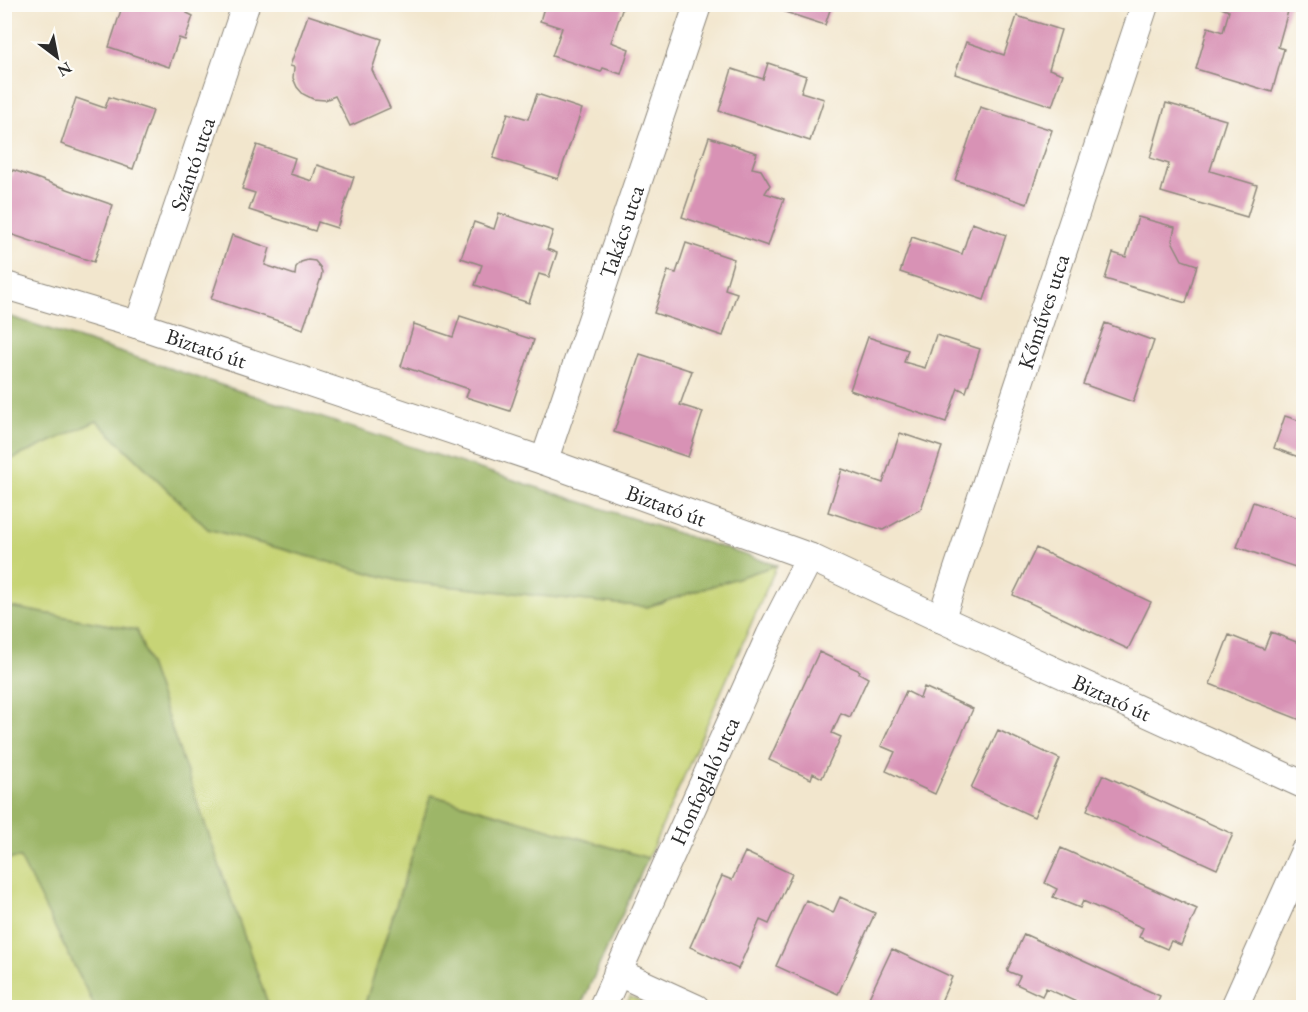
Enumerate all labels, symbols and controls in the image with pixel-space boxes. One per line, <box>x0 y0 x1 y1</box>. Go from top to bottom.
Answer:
north arrow <box>27 27 87 87</box>
text: N <box>54 57 76 82</box>
street label: Szántó utca <box>163 113 222 215</box>
street label: Takács utca <box>593 181 651 282</box>
street label: Kőműves utca <box>1011 250 1076 373</box>
street label: Biztató út <box>162 321 250 375</box>
street label: Biztató út <box>622 478 710 533</box>
street label: Biztató út <box>1068 667 1156 728</box>
street label: Honfoglaló utca <box>663 712 746 850</box>

